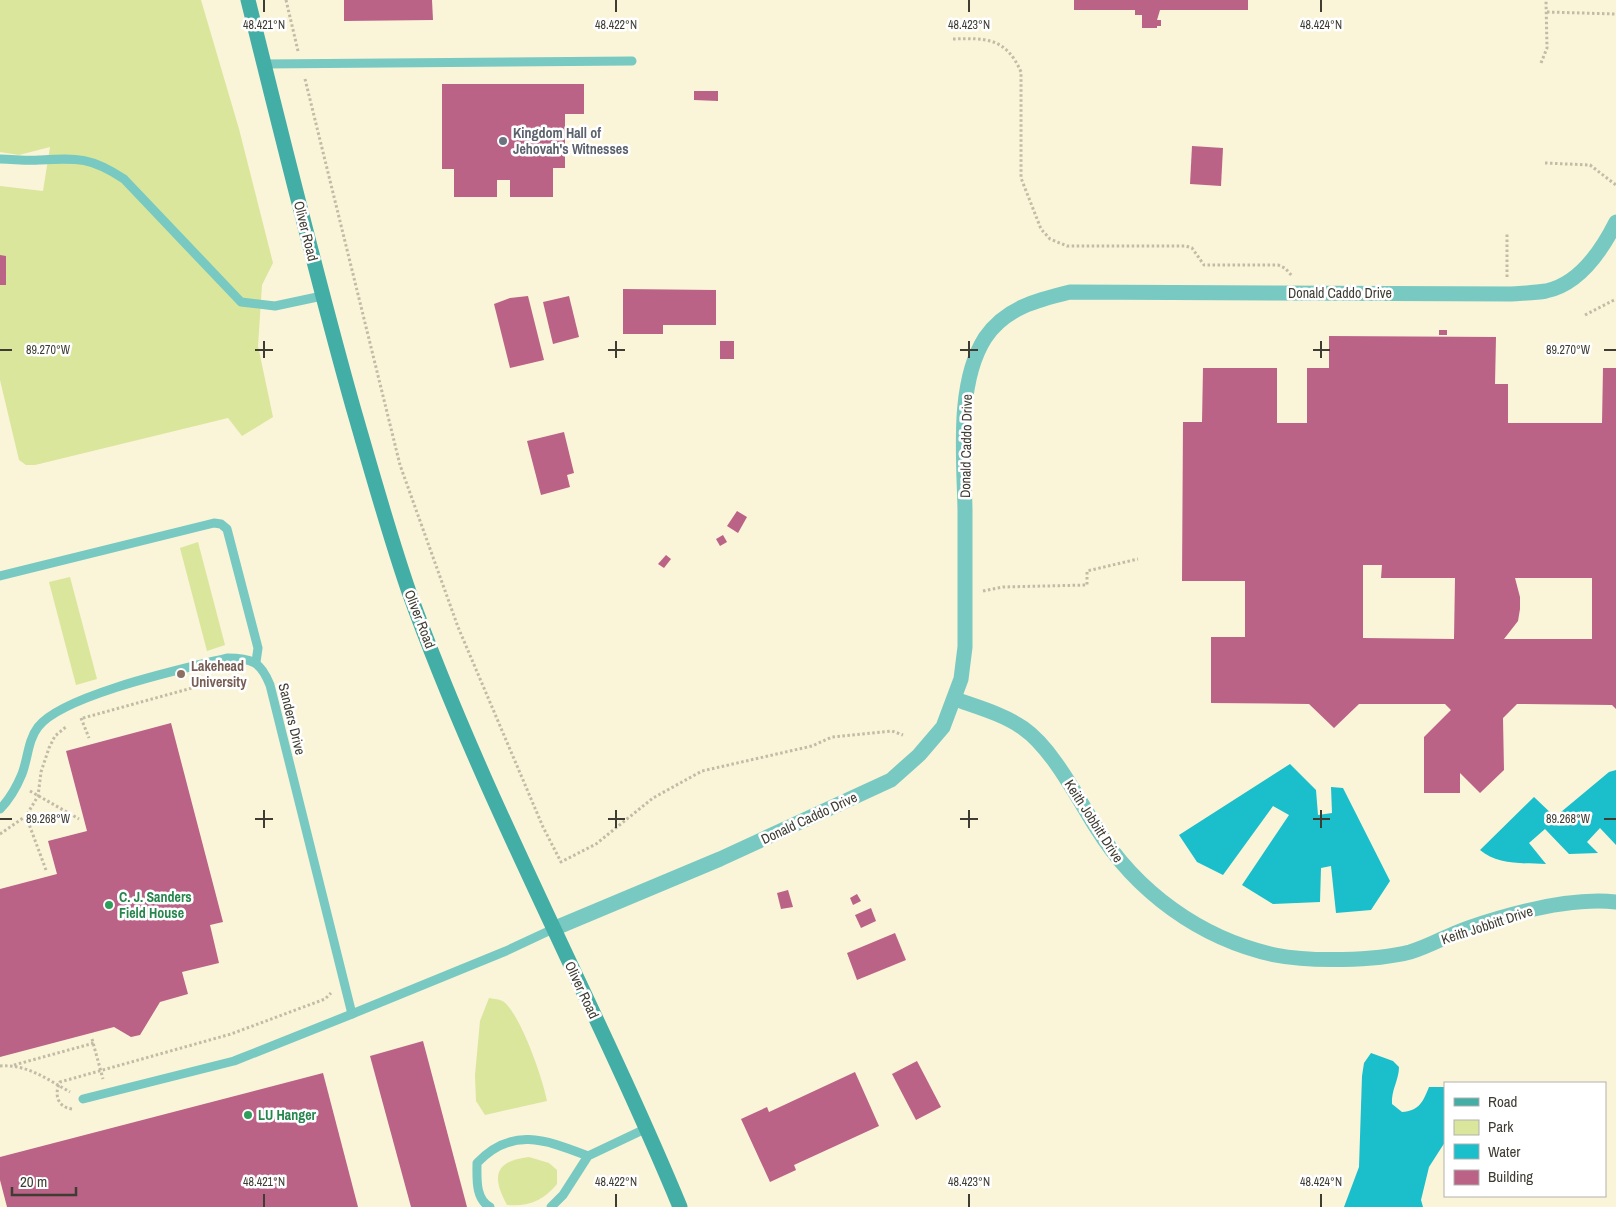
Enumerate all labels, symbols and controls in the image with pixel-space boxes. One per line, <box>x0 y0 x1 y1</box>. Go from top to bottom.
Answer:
text: 48.421°N <box>243 17 285 33</box>
text: 48.422°N <box>595 17 637 33</box>
text: 48.423°N <box>948 17 990 33</box>
text: 48.424°N <box>1300 17 1342 33</box>
place label: Kingdom Hall of Jehovah's Witnesses <box>513 124 629 158</box>
marker: Kingdom Hall of Jehovah's Witnesses <box>497 135 509 147</box>
street label: Oliver Road <box>290 199 322 263</box>
street label: Donald Caddo Drive <box>1288 284 1392 302</box>
text: 89.270°W <box>26 342 71 358</box>
text: 89.270°W <box>1546 342 1591 358</box>
street label: Donald Caddo Drive <box>956 394 976 498</box>
street label: Oliver Road <box>401 587 439 651</box>
place label: Lakehead University <box>191 657 247 691</box>
marker: Lakehead University <box>175 668 187 680</box>
street label: Sanders Drive <box>274 681 310 757</box>
street label: Keith Jobbitt Drive <box>1061 776 1127 866</box>
street label: Donald Caddo Drive <box>758 788 860 848</box>
text: 89.268°W <box>26 811 71 827</box>
text: 89.268°W <box>1546 811 1591 827</box>
place label: C. J. Sanders Field House <box>119 888 192 922</box>
marker: C. J. Sanders Field House <box>103 899 115 911</box>
street label: Keith Jobbitt Drive <box>1439 902 1535 948</box>
street label: Oliver Road <box>561 958 603 1022</box>
legend <box>1444 1082 1606 1197</box>
text: Road <box>1488 1091 1517 1112</box>
place label: LU Hanger <box>258 1106 317 1124</box>
marker: LU Hanger <box>242 1109 254 1121</box>
text: Park <box>1488 1116 1514 1137</box>
text: Water <box>1488 1141 1520 1162</box>
scale bar <box>12 1164 76 1196</box>
text: Building <box>1488 1166 1533 1187</box>
text: 20 m <box>20 1171 47 1192</box>
text: 48.421°N <box>243 1174 285 1190</box>
text: 48.422°N <box>595 1174 637 1190</box>
text: 48.423°N <box>948 1174 990 1190</box>
text: 48.424°N <box>1300 1174 1342 1190</box>

